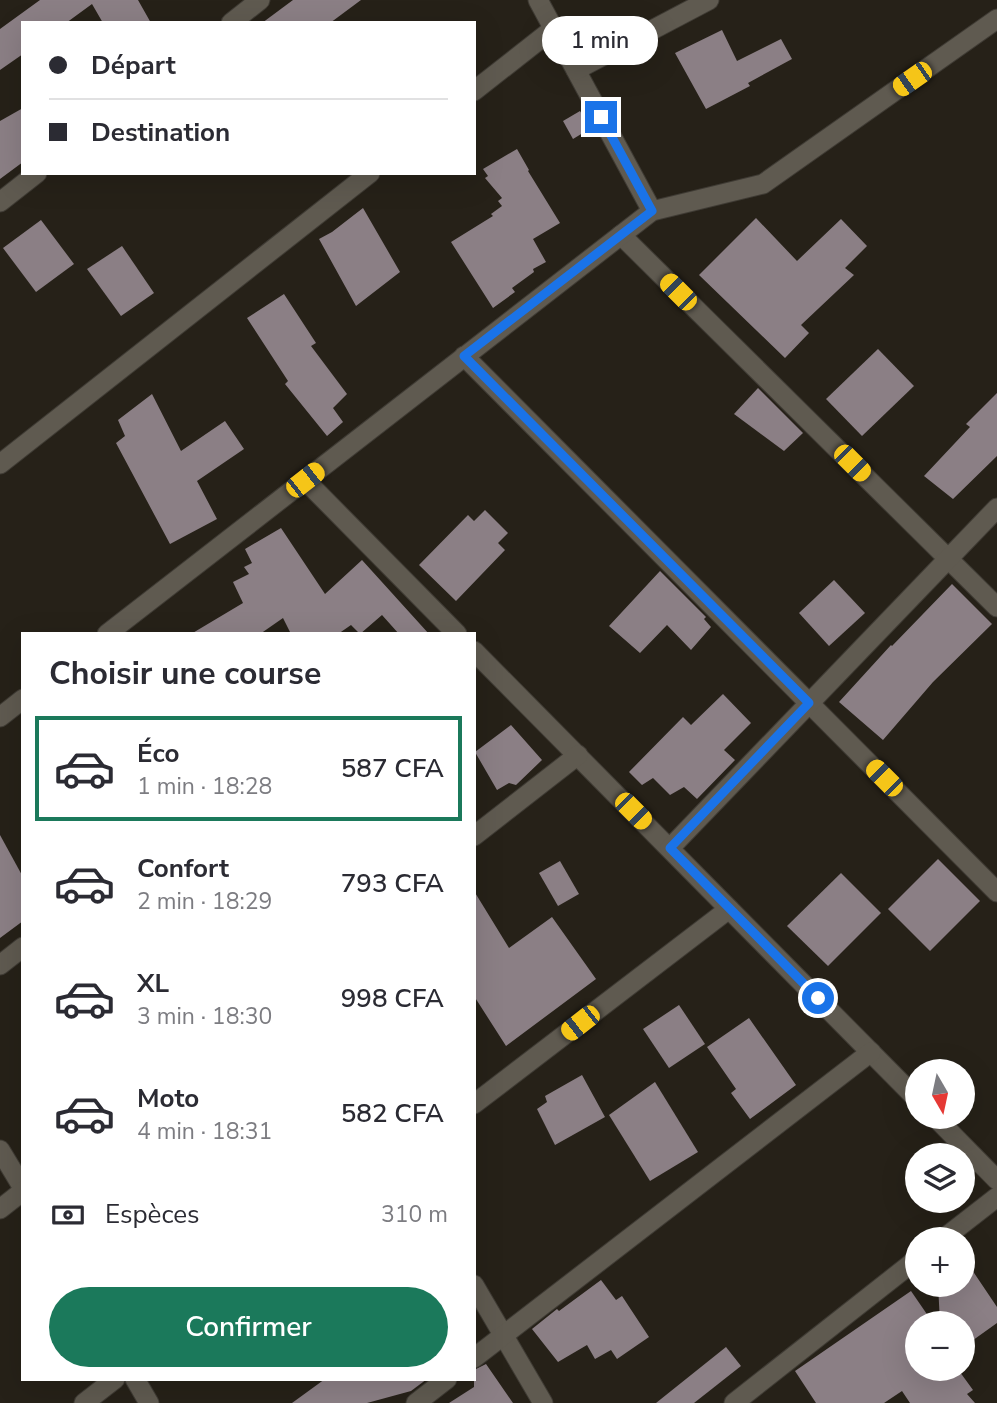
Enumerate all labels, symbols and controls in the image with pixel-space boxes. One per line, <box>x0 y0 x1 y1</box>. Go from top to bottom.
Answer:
callout: 1 min <box>543 16 659 64</box>
text: 1 min <box>571 25 629 56</box>
text: Départ <box>91 48 176 83</box>
car <box>889 58 936 100</box>
route end <box>585 101 617 133</box>
text: Destination <box>91 115 230 150</box>
car <box>656 270 701 314</box>
car <box>830 441 875 485</box>
car <box>282 459 329 501</box>
text: Choisir une course <box>49 652 321 695</box>
text: Éco <box>137 736 179 771</box>
icon: car <box>53 737 116 800</box>
text: 587 CFA <box>341 751 444 786</box>
car <box>862 756 907 800</box>
text: 1 min · 18:28 <box>137 771 272 802</box>
car <box>611 789 656 833</box>
text: Confort <box>137 851 229 886</box>
icon: car <box>53 852 116 915</box>
text: 793 CFA <box>341 866 444 901</box>
text: 2 min · 18:29 <box>137 886 272 917</box>
text: XL <box>137 966 169 1001</box>
icon: car <box>53 967 116 1030</box>
text: 998 CFA <box>341 981 444 1016</box>
route start <box>802 982 834 1014</box>
text: 3 min · 18:30 <box>137 1001 272 1032</box>
car <box>557 1002 604 1044</box>
north arrow <box>905 1059 975 1129</box>
map controls <box>905 1059 975 1381</box>
text: Moto <box>137 1081 199 1116</box>
icon: car <box>53 1082 116 1145</box>
text: 582 CFA <box>341 1096 444 1131</box>
text: 4 min · 18:31 <box>137 1116 272 1147</box>
button: layers <box>905 1143 975 1213</box>
icon: cash <box>49 1196 87 1234</box>
text: Espèces <box>105 1197 200 1232</box>
text: 310 m <box>381 1199 448 1230</box>
button: + <box>905 1227 975 1297</box>
button: Confirmer <box>49 1287 448 1367</box>
button: − <box>905 1311 975 1381</box>

